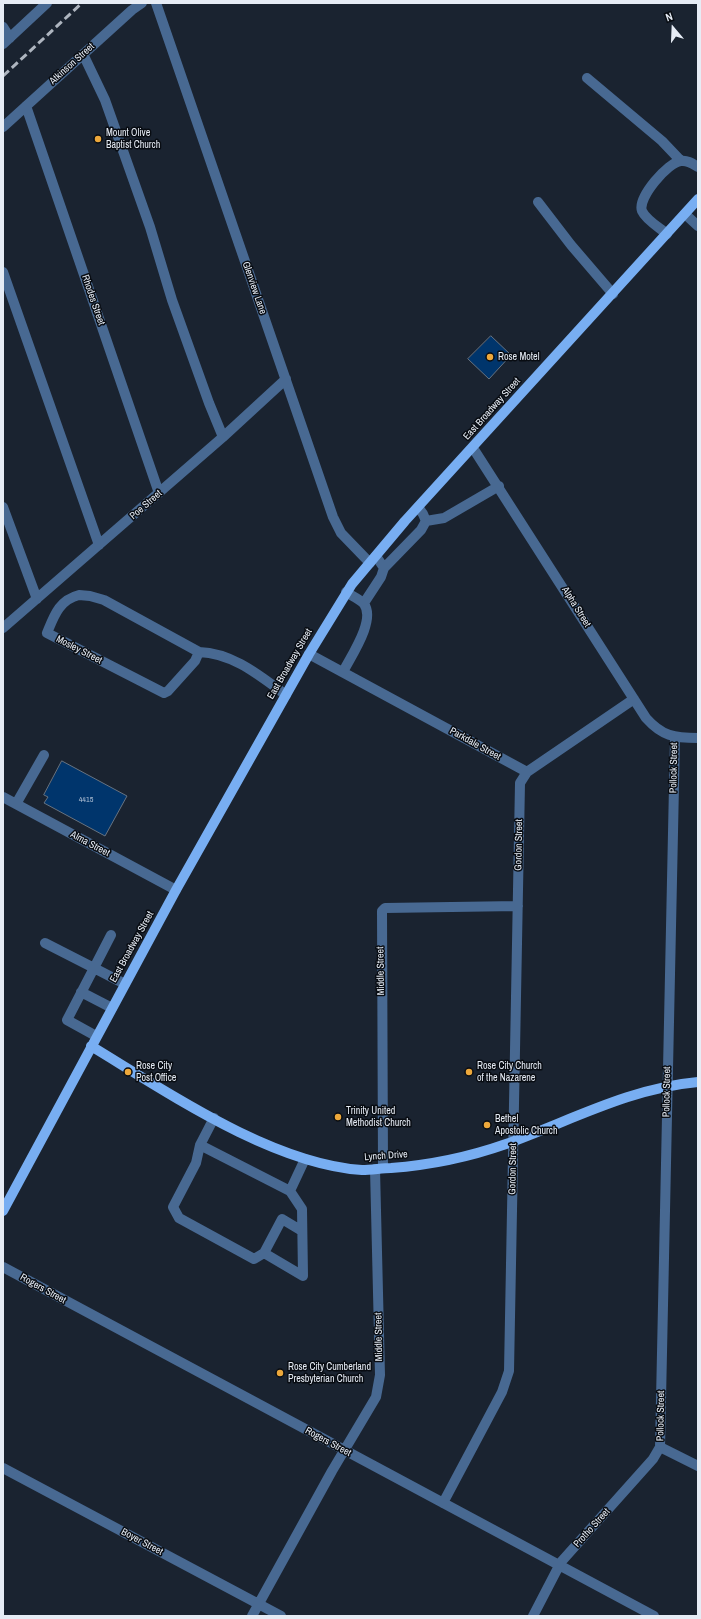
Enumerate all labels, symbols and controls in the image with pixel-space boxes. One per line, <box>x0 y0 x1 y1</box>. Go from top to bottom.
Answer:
north arrow <box>653 8 693 48</box>
text: N <box>664 9 674 24</box>
street label: Atkinson Street <box>47 41 97 87</box>
place label: Mount Olive Baptist Church <box>106 127 160 150</box>
marker: Mount Olive Baptist Church <box>93 134 103 144</box>
street label: Glenview Lane <box>239 260 269 316</box>
street label: Rhodes Street <box>79 273 107 327</box>
place label: Rose Motel <box>498 351 539 363</box>
marker: Rose Motel <box>485 352 495 362</box>
street label: East Broadway Street <box>461 376 523 442</box>
street label: Poe Street <box>127 488 165 522</box>
street label: Alpha Street <box>559 585 593 629</box>
street label: East Broadway Street <box>265 627 315 701</box>
street label: Mosley Street <box>54 633 104 667</box>
street label: Parkdale Street <box>447 725 503 763</box>
street label: Pollock Street <box>668 743 680 793</box>
house number: 4415 <box>79 795 93 805</box>
street label: Gordon Street <box>513 819 525 871</box>
street label: Alma Street <box>68 829 112 859</box>
street label: East Broadway Street <box>108 909 156 985</box>
street label: Middle Street <box>375 947 387 995</box>
place label: Rose City Post Office <box>136 1060 176 1084</box>
place label: Rose City Church of the Nazarene <box>477 1060 542 1084</box>
marker: Rose City Post Office <box>123 1067 133 1077</box>
marker: Rose City Church of the Nazarene <box>464 1067 474 1077</box>
street label: Pollock Street <box>661 1067 673 1117</box>
place label: Trinity United Methodist Church <box>346 1105 411 1128</box>
marker: Trinity United Methodist Church <box>333 1112 343 1122</box>
place label: Bethel Apostolic Church <box>495 1113 557 1136</box>
marker: Bethel Apostolic Church <box>482 1120 492 1130</box>
street label: Gordon Street <box>507 1143 519 1195</box>
street label: Lynch Drive <box>364 1148 408 1164</box>
street label: Rogers Street <box>18 1271 68 1307</box>
street label: Middle Street <box>373 1313 385 1361</box>
place label: Rose City Cumberland Presbyterian Church <box>288 1361 371 1384</box>
marker: Rose City Cumberland Presbyterian Church <box>275 1368 285 1378</box>
street label: Pollock Street <box>655 1391 667 1441</box>
street label: Rogers Street <box>303 1425 353 1459</box>
street label: Protho Street <box>571 1506 613 1550</box>
street label: Boyer Street <box>119 1526 165 1558</box>

